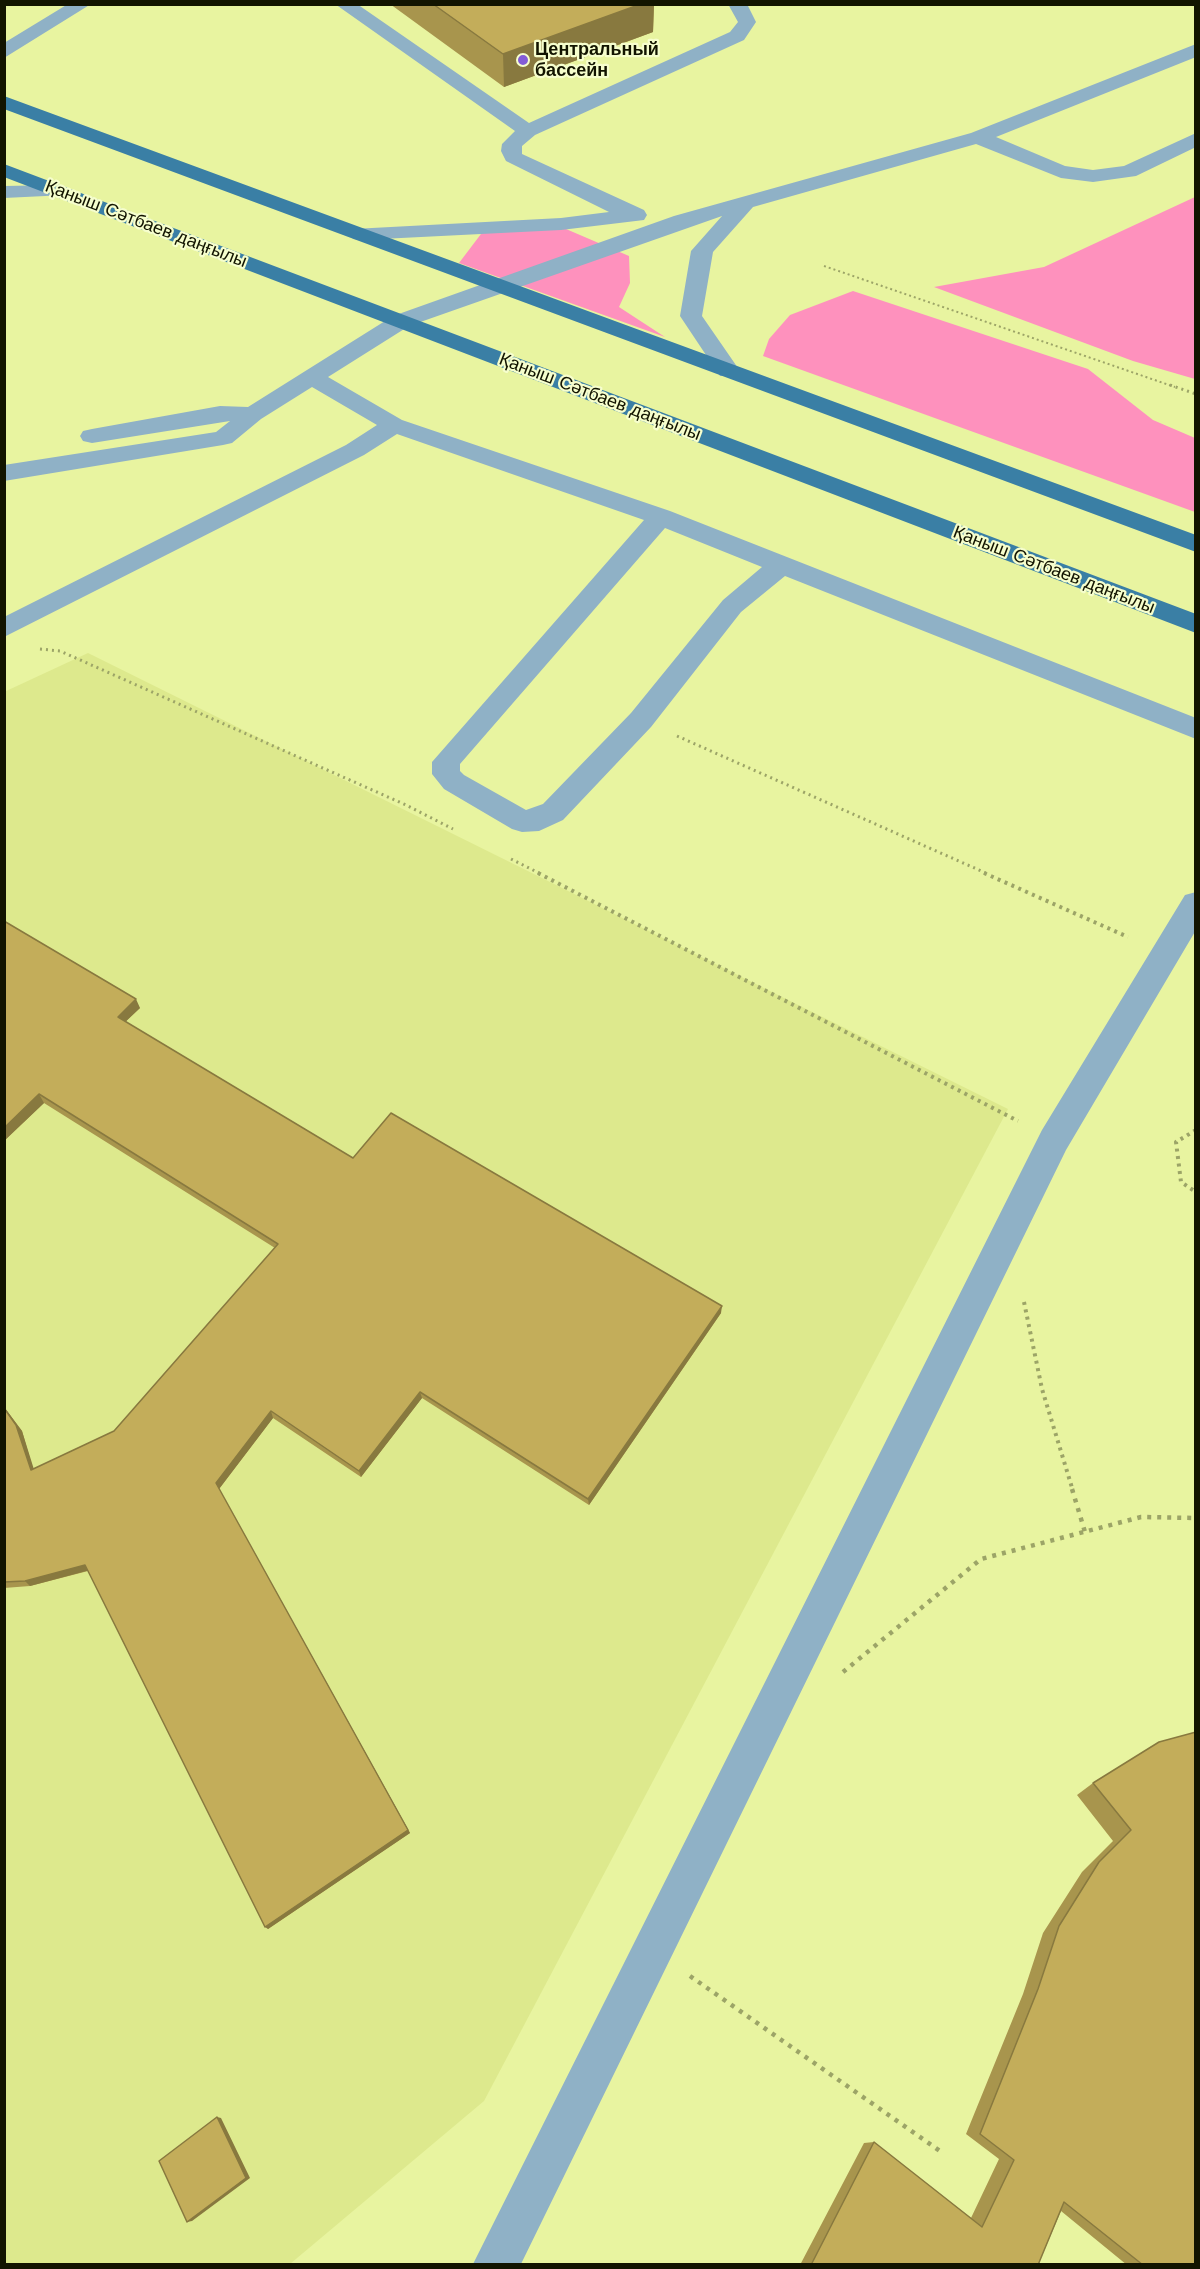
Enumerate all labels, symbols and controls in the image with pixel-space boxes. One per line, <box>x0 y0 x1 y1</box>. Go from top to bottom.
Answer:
place label: Центральный бассейн <box>535 39 659 82</box>
marker: Центральный бассейн <box>516 53 530 67</box>
street label: Қаныш Сәтбаев даңғылы <box>42 176 250 272</box>
street label: Қаныш Сәтбаев даңғылы <box>496 349 704 445</box>
street label: Қаныш Сәтбаев даңғылы <box>950 522 1158 618</box>

